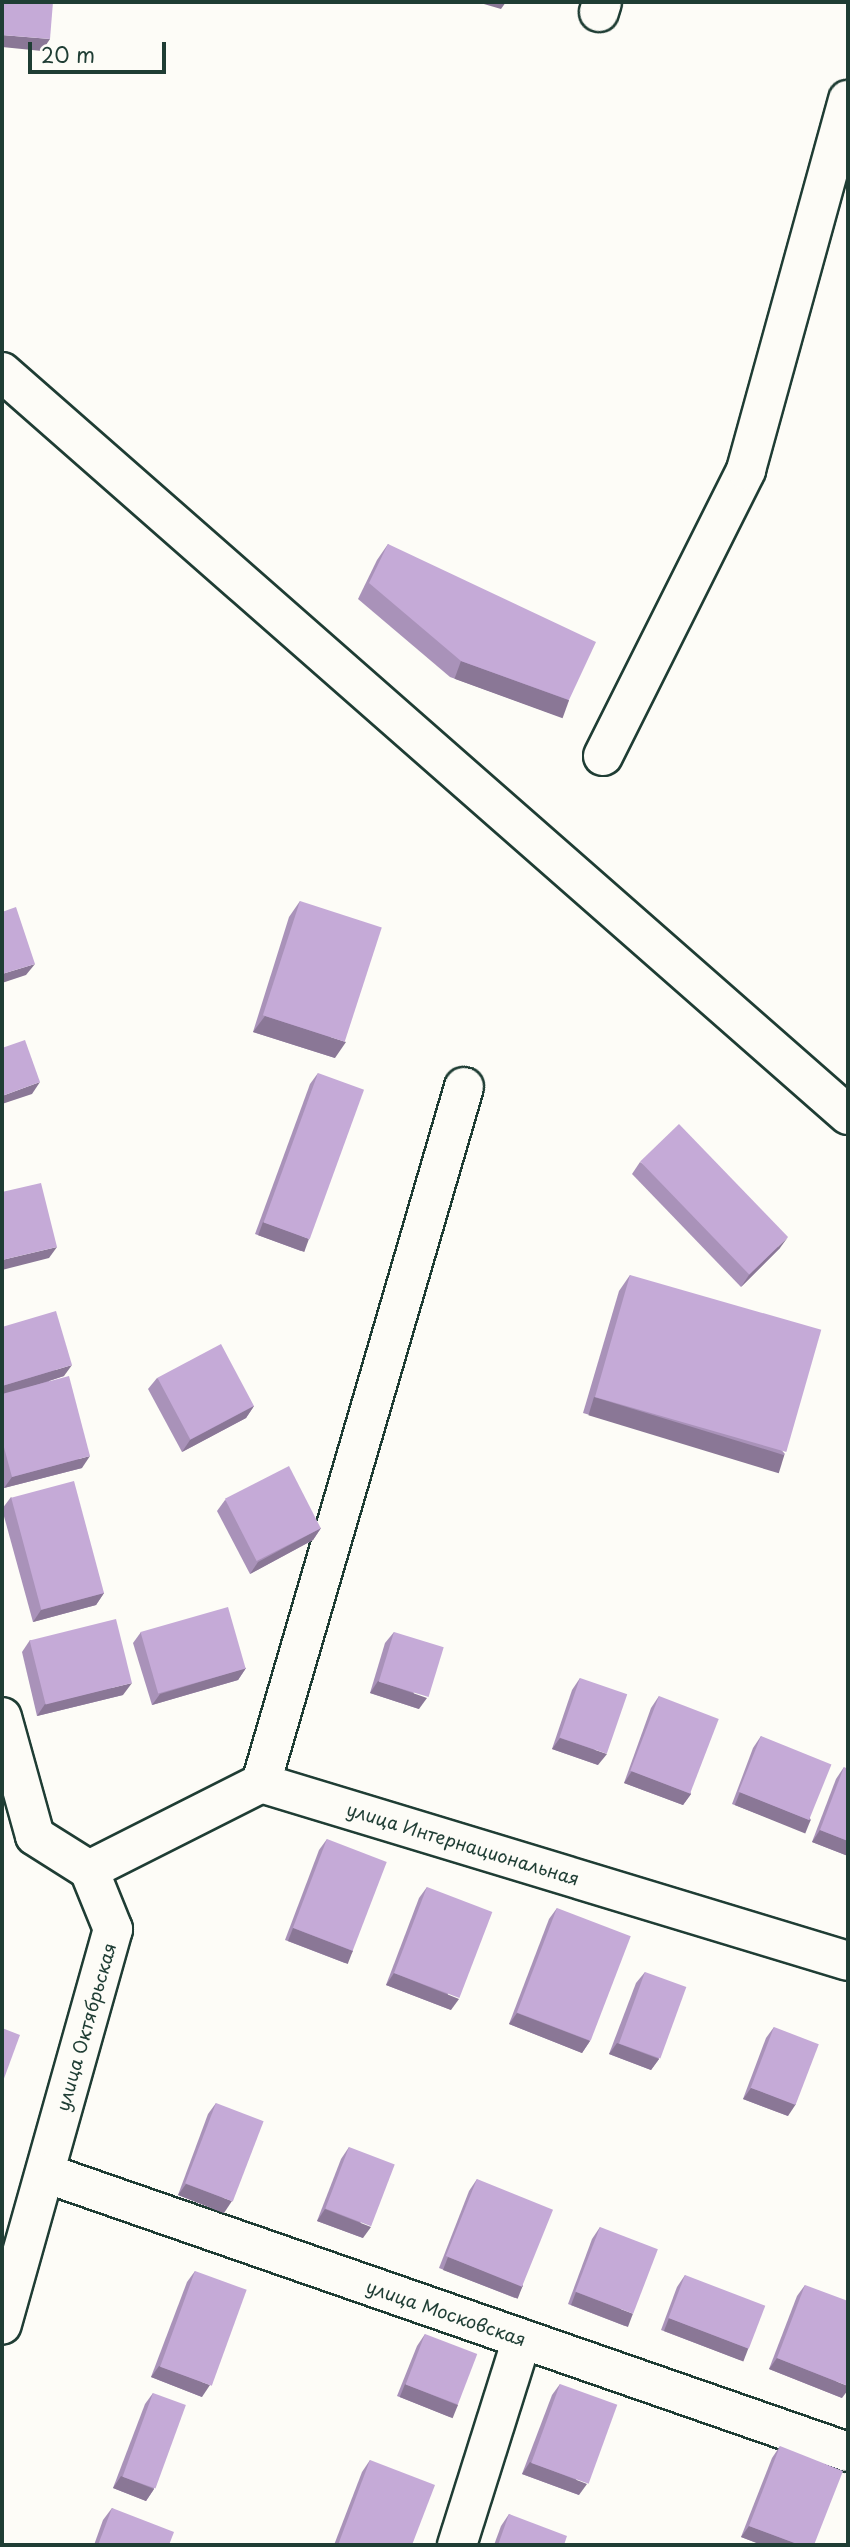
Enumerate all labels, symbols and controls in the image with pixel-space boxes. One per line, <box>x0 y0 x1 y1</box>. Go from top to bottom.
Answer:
scale bar <box>32 28 170 72</box>
text: 20 m <box>41 38 95 70</box>
street label: улица Интернациональная <box>344 1798 582 1890</box>
street label: улица Октябрьская <box>52 1940 120 2114</box>
street label: улица Московская <box>363 2275 529 2351</box>

